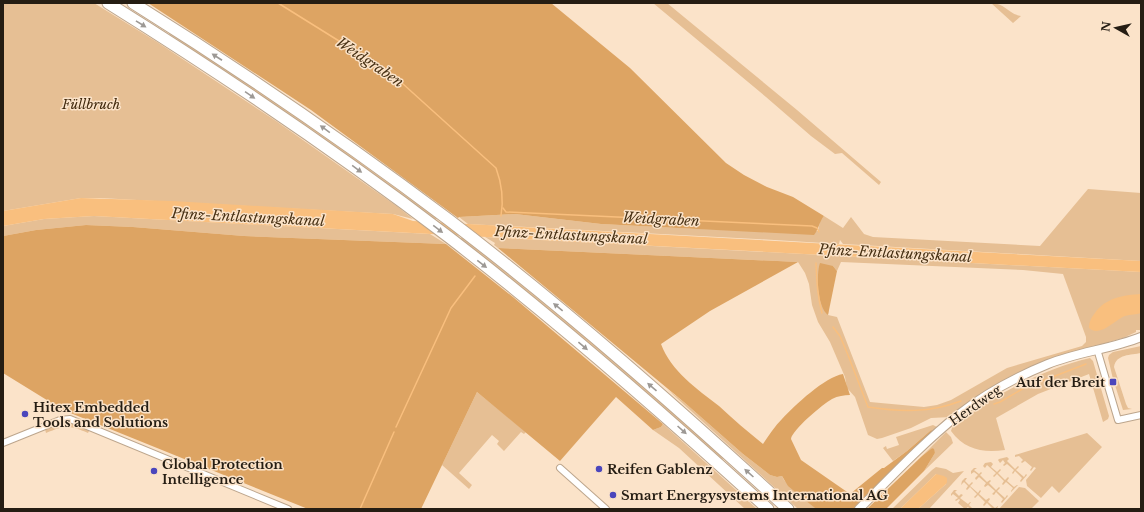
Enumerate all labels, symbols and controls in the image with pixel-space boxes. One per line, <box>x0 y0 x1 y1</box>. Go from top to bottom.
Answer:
north arrow <box>1096 8 1136 48</box>
one-way arrow <box>135 20 147 27</box>
text: N <box>1098 20 1114 33</box>
water label: Weidgraben <box>333 33 407 91</box>
one-way arrow <box>211 53 223 60</box>
one-way arrow <box>245 91 256 99</box>
park label: Füllbruch <box>61 96 120 113</box>
one-way arrow <box>320 126 330 134</box>
one-way arrow <box>352 165 362 173</box>
water label: Pfinz-Entlastungskanal <box>170 204 326 230</box>
water label: Weidgraben <box>622 208 700 230</box>
water label: Pfinz-Entlastungskanal <box>493 222 649 248</box>
one-way arrow <box>433 225 444 234</box>
water label: Pfinz-Entlastungskanal <box>817 240 973 266</box>
one-way arrow <box>477 259 488 268</box>
one-way arrow <box>552 303 563 312</box>
one-way arrow <box>578 341 589 350</box>
place label: Auf der Breit <box>1015 374 1105 391</box>
marker: Auf der Breit <box>1108 377 1118 387</box>
street label: Herdweg <box>946 381 1005 430</box>
one-way arrow <box>647 382 657 391</box>
place label: Hitex Embedded Tools and Solutions <box>33 399 168 431</box>
marker: Hitex Embedded Tools and Solutions <box>20 409 30 419</box>
one-way arrow <box>677 426 687 435</box>
place label: Global Protection Intelligence <box>162 456 283 488</box>
place label: Reifen Gablenz <box>607 461 713 478</box>
marker: Reifen Gablenz <box>594 464 604 474</box>
marker: Global Protection Intelligence <box>149 466 159 476</box>
one-way arrow <box>744 469 754 478</box>
place label: Smart Energysystems International AG <box>621 487 888 504</box>
marker: Smart Energysystems International AG <box>608 490 618 500</box>

